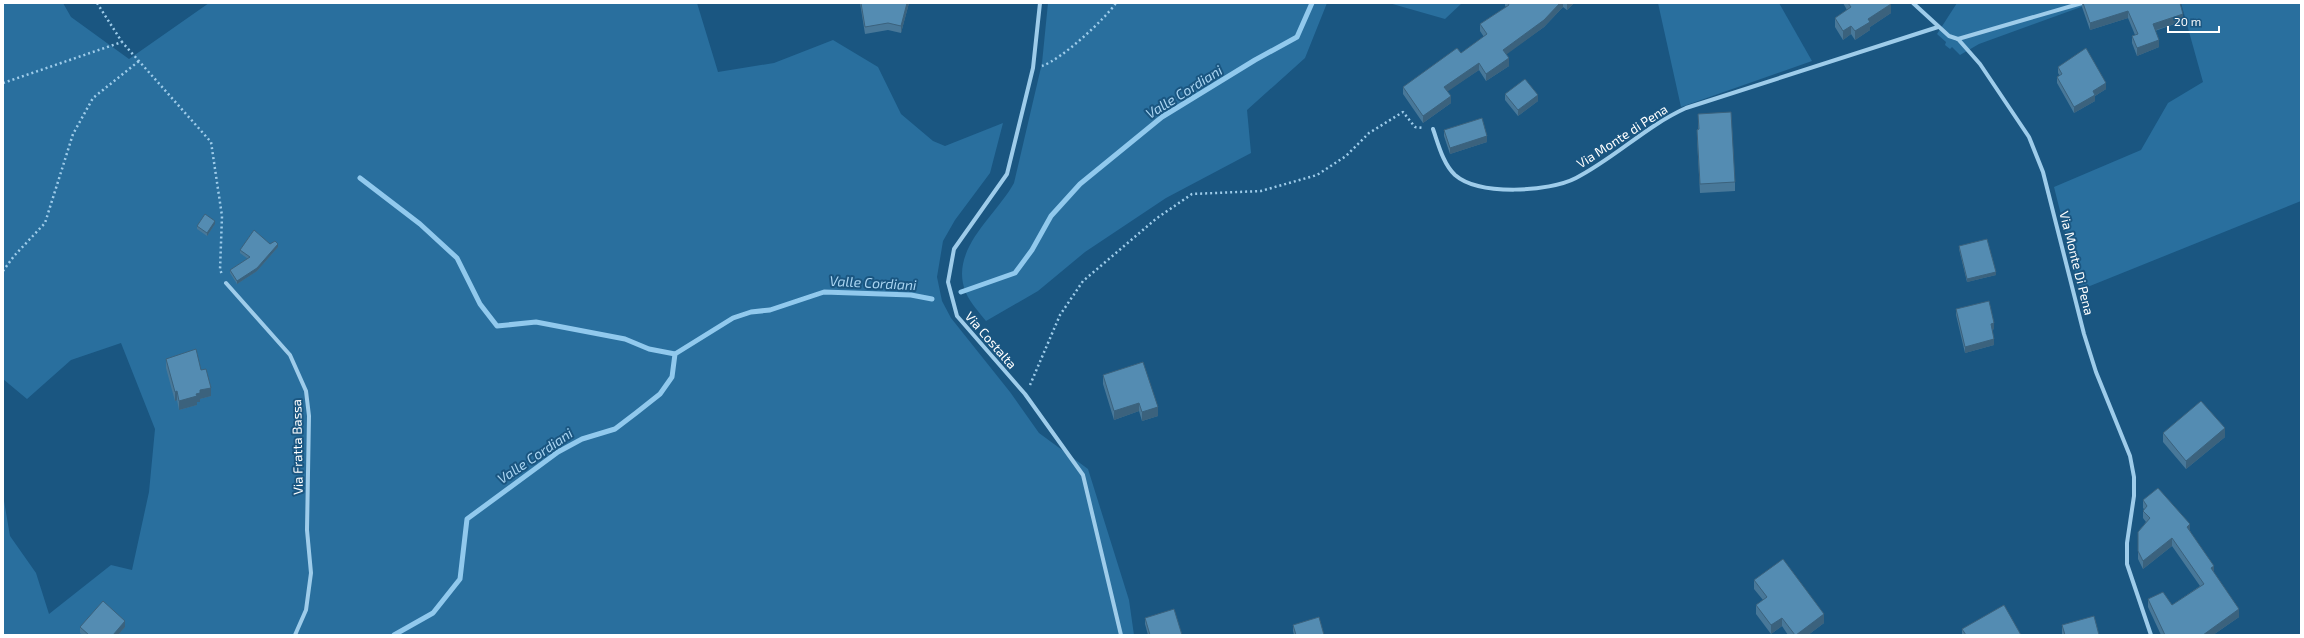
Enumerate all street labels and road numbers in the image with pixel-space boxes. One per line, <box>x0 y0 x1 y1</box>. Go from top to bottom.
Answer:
street label: Via Monte di Pena <box>1574 101 1670 171</box>
street label: Via Monte Di Pena <box>2056 209 2098 317</box>
street label: Via Costalta <box>962 308 1020 372</box>
street label: Via Fratta Bassa <box>288 399 306 495</box>

